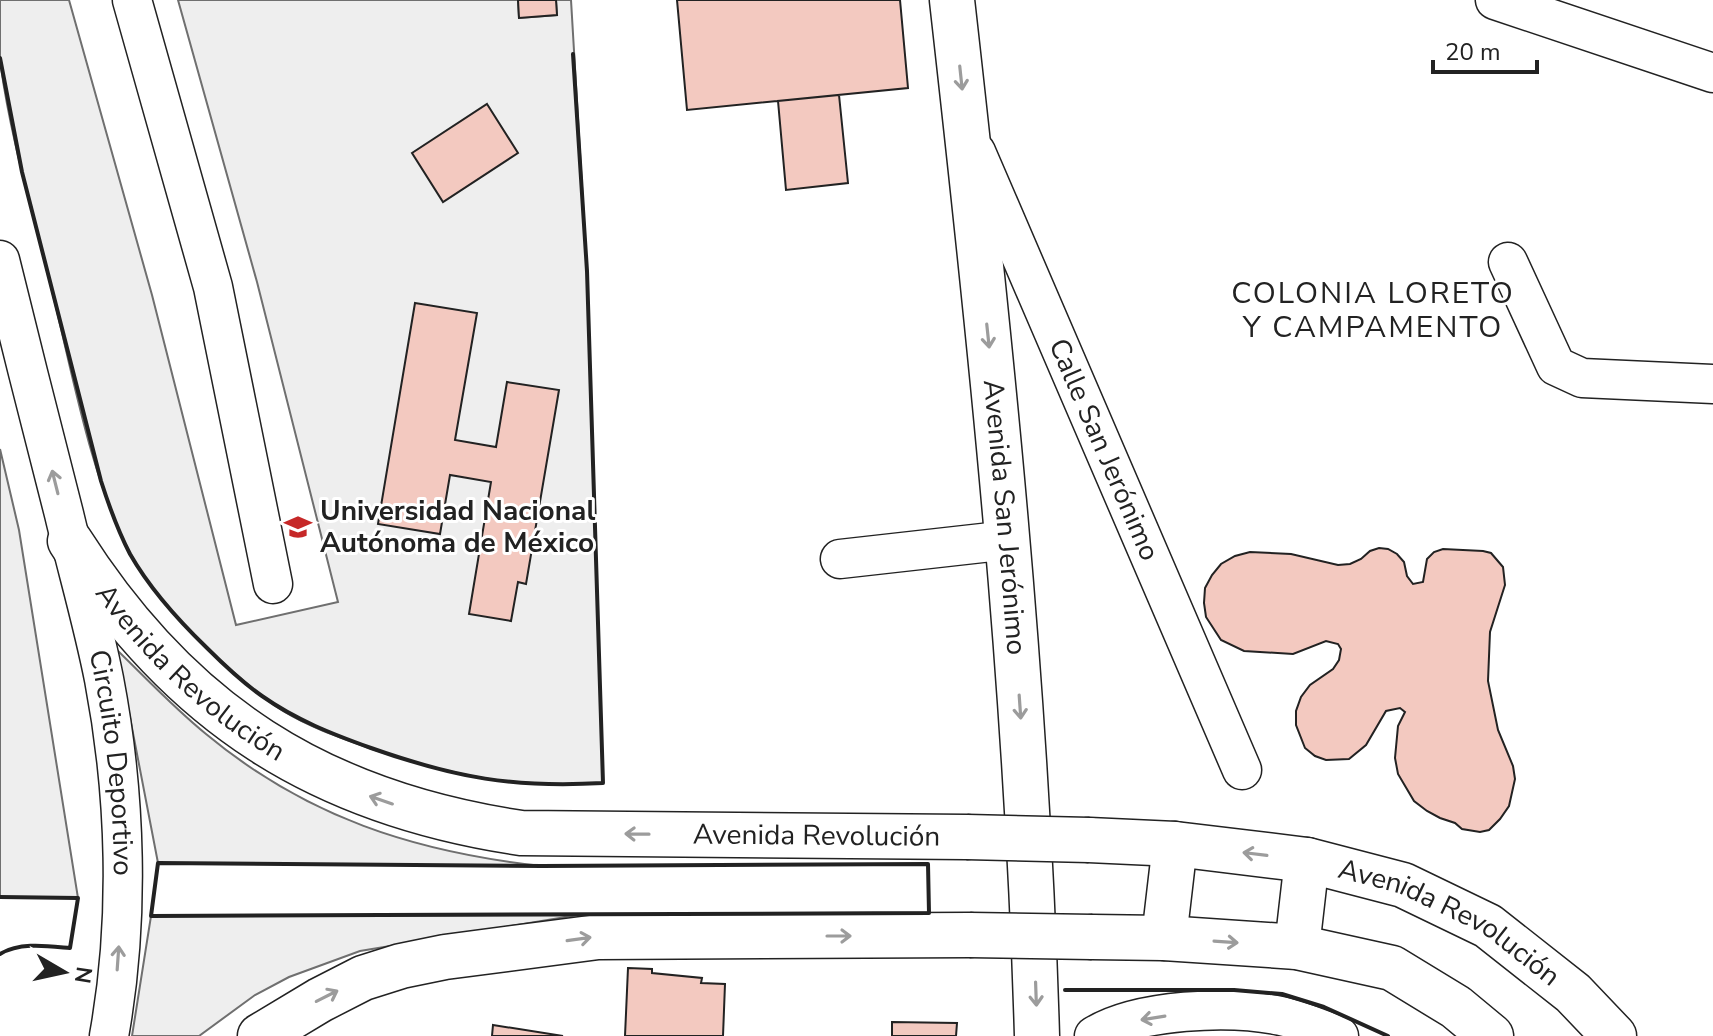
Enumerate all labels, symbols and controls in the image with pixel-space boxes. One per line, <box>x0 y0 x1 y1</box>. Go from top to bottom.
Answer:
scale bar <box>1433 24 1537 74</box>
text: 20 m <box>1445 36 1501 68</box>
one-way arrow <box>953 64 968 90</box>
district label: COLONIA LORETO Y CAMPAMENTO <box>1231 273 1515 348</box>
one-way arrow <box>981 322 996 349</box>
street label: Calle San Jerónimo <box>1040 333 1169 567</box>
street label: Avenida San Jerónimo <box>974 378 1036 656</box>
one-way arrow <box>47 469 62 495</box>
place label: Universidad Nacional Autónoma de México <box>320 492 595 562</box>
school or university icon: Universidad Nacional Autónoma de México <box>283 512 313 542</box>
street label: Avenida Revolución <box>87 576 292 770</box>
street label: Circuito Deportivo <box>79 646 142 876</box>
one-way arrow <box>1013 693 1028 720</box>
one-way arrow <box>370 792 394 806</box>
street label: Avenida Revolución <box>693 816 940 856</box>
one-way arrow <box>624 826 651 842</box>
one-way arrow <box>1242 846 1269 861</box>
street label: Avenida Revolución <box>1334 850 1568 995</box>
one-way arrow <box>825 928 852 944</box>
one-way arrow <box>566 931 591 946</box>
north arrow <box>24 932 104 1012</box>
one-way arrow <box>1212 935 1239 950</box>
one-way arrow <box>111 946 126 972</box>
text: N <box>67 964 99 985</box>
one-way arrow <box>1028 980 1043 1007</box>
one-way arrow <box>315 988 339 1004</box>
one-way arrow <box>1141 1011 1166 1026</box>

